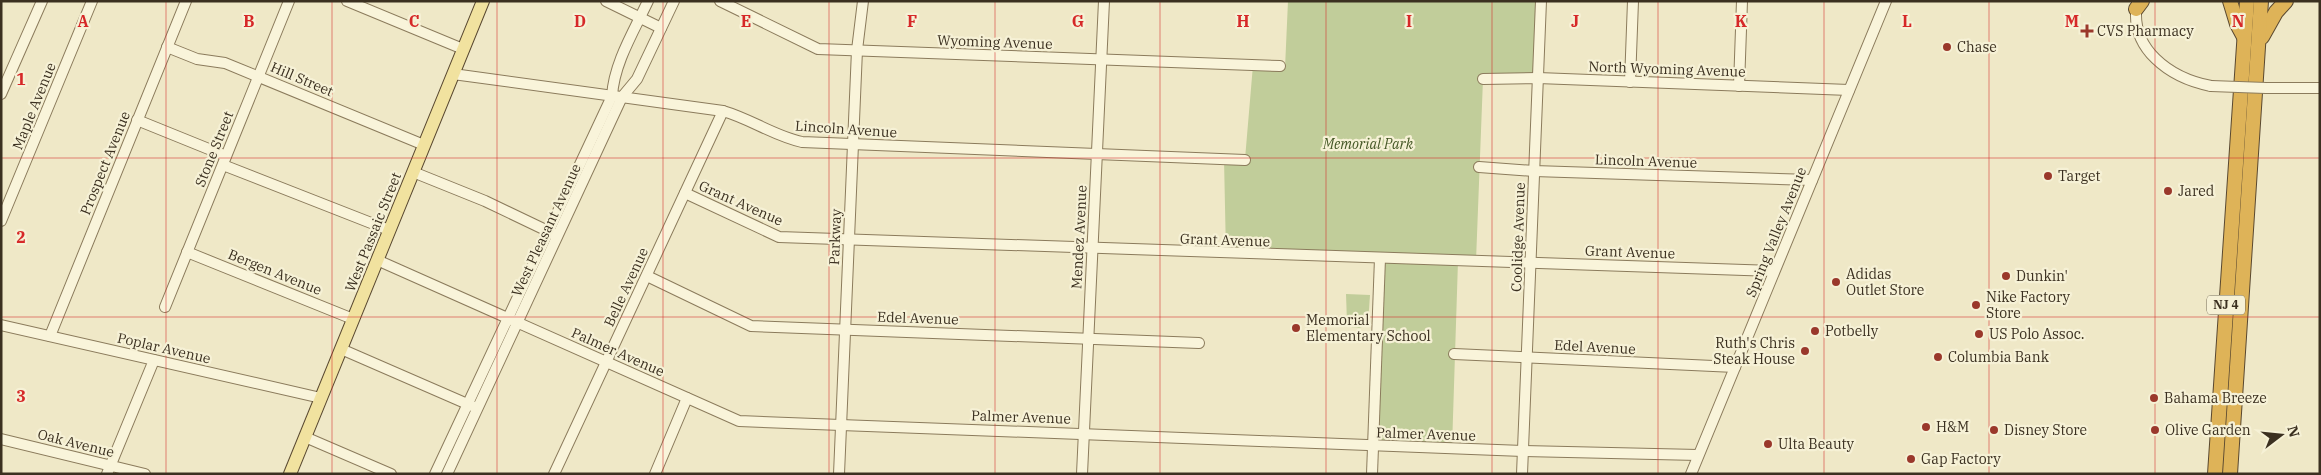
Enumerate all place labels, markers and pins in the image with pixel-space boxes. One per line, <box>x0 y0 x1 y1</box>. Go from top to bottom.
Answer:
place label: CVS Pharmacy <box>2097 22 2194 40</box>
marker: CVS Pharmacy <box>2081 25 2093 37</box>
place label: Chase <box>1957 38 1997 56</box>
marker: Chase <box>1941 41 1953 53</box>
place label: Target <box>2058 167 2100 185</box>
marker: Target <box>2042 170 2054 182</box>
place label: Jared <box>2178 182 2215 200</box>
marker: Jared <box>2162 185 2174 197</box>
place label: Adidas Outlet Store <box>1846 265 1924 299</box>
place label: Dunkin' <box>2016 267 2068 285</box>
marker: Dunkin' <box>2000 270 2012 282</box>
marker: Adidas Outlet Store <box>1830 276 1842 288</box>
place label: Nike Factory Store <box>1986 288 2071 322</box>
marker: Nike Factory Store <box>1970 299 1982 311</box>
place label: Memorial Elementary School <box>1306 311 1431 345</box>
marker: Memorial Elementary School <box>1290 322 1302 334</box>
place label: Potbelly <box>1825 322 1879 340</box>
marker: Potbelly <box>1809 325 1821 337</box>
place label: US Polo Assoc. <box>1989 325 2084 343</box>
marker: US Polo Assoc. <box>1973 328 1985 340</box>
place label: Ruth's Chris Steak House <box>1713 334 1795 368</box>
marker: Ruth's Chris Steak House <box>1799 345 1811 357</box>
place label: Columbia Bank <box>1948 348 2050 366</box>
marker: Columbia Bank <box>1932 351 1944 363</box>
place label: Bahama Breeze <box>2164 389 2267 407</box>
marker: Bahama Breeze <box>2148 392 2160 404</box>
place label: H&M <box>1936 418 1969 436</box>
marker: H&M <box>1920 421 1932 433</box>
place label: Disney Store <box>2004 421 2087 439</box>
place label: Olive Garden <box>2165 421 2251 439</box>
marker: Disney Store <box>1988 424 2000 436</box>
marker: Olive Garden <box>2149 424 2161 436</box>
place label: Ulta Beauty <box>1778 435 1855 453</box>
marker: Ulta Beauty <box>1762 438 1774 450</box>
place label: Gap Factory <box>1921 450 2001 468</box>
marker: Gap Factory <box>1905 453 1917 465</box>

